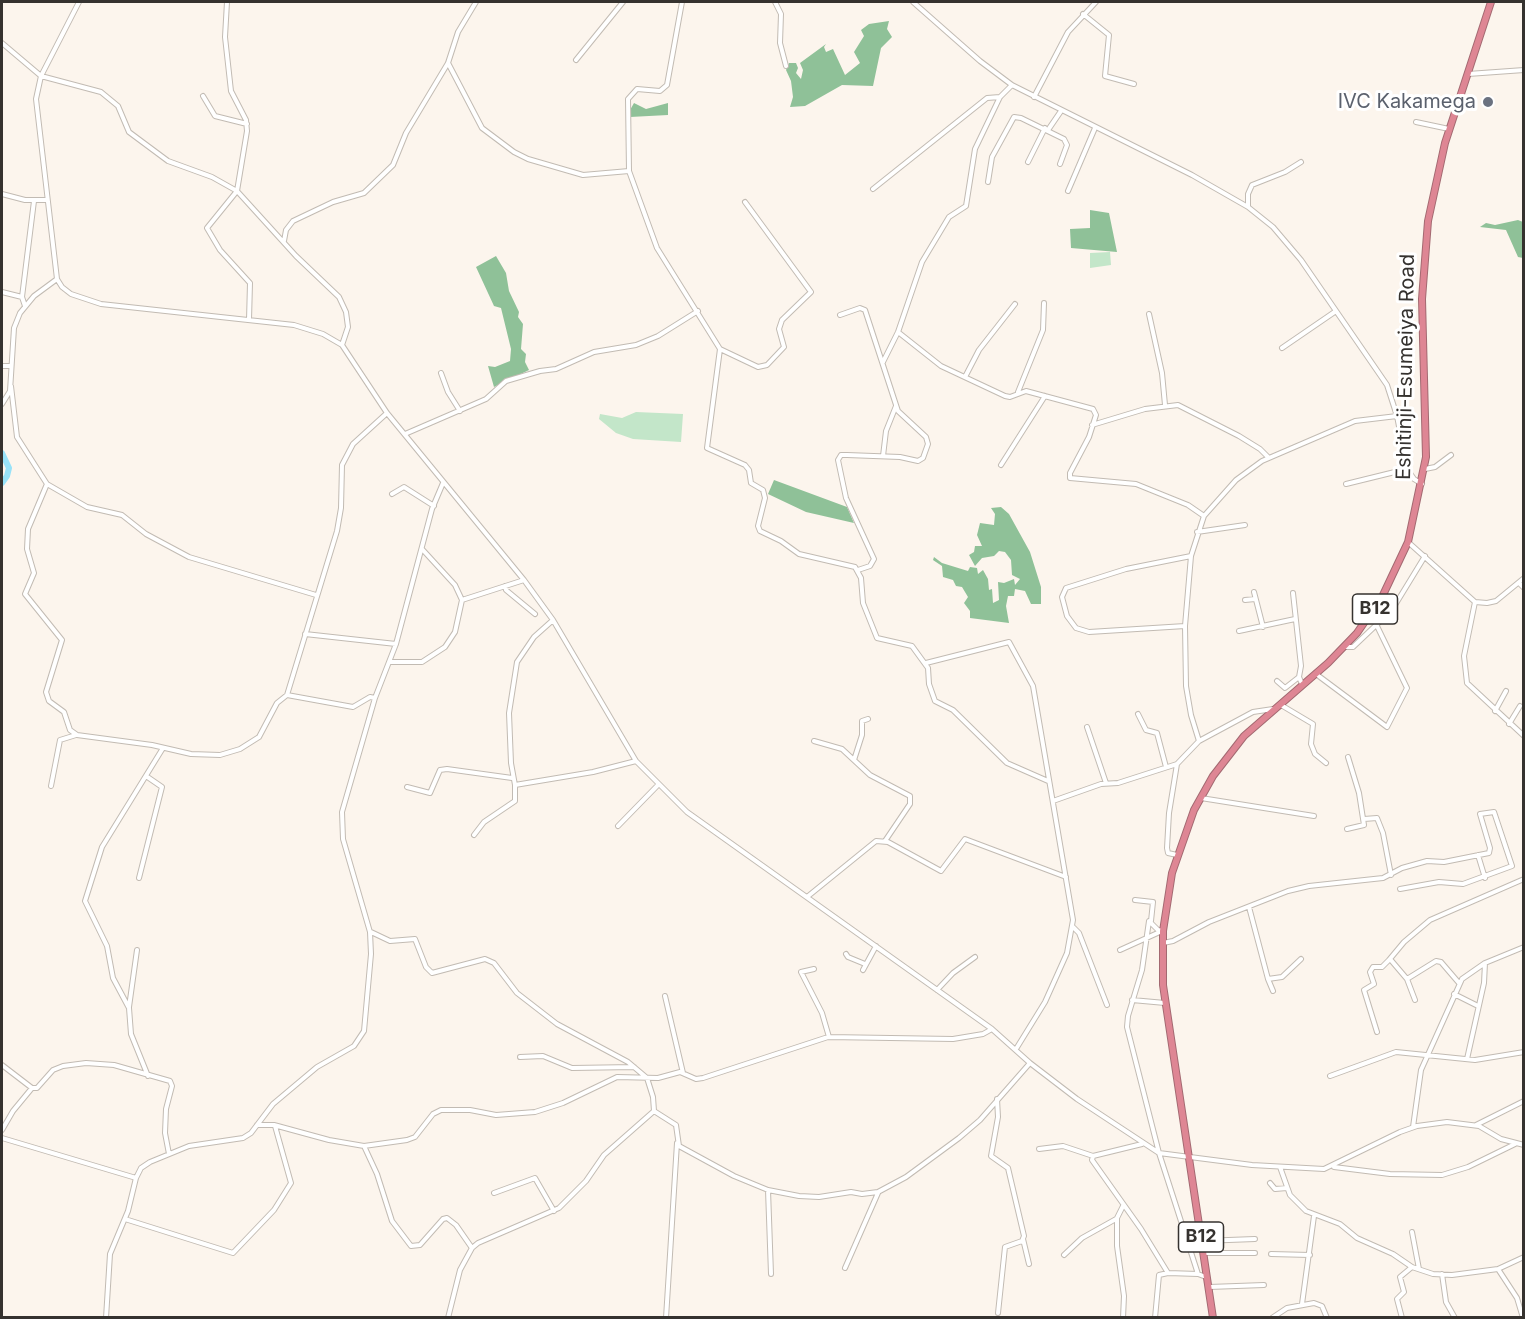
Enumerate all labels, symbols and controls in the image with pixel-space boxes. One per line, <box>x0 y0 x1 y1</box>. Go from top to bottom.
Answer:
place label: IVC Kakamega <box>1338 90 1476 114</box>
marker: IVC Kakamega <box>1481 95 1495 109</box>
street label: Eshitinji-Esumeiya Road <box>1392 254 1420 480</box>
road number: B12 <box>1352 594 1398 624</box>
road number: B12 <box>1178 1222 1224 1252</box>

